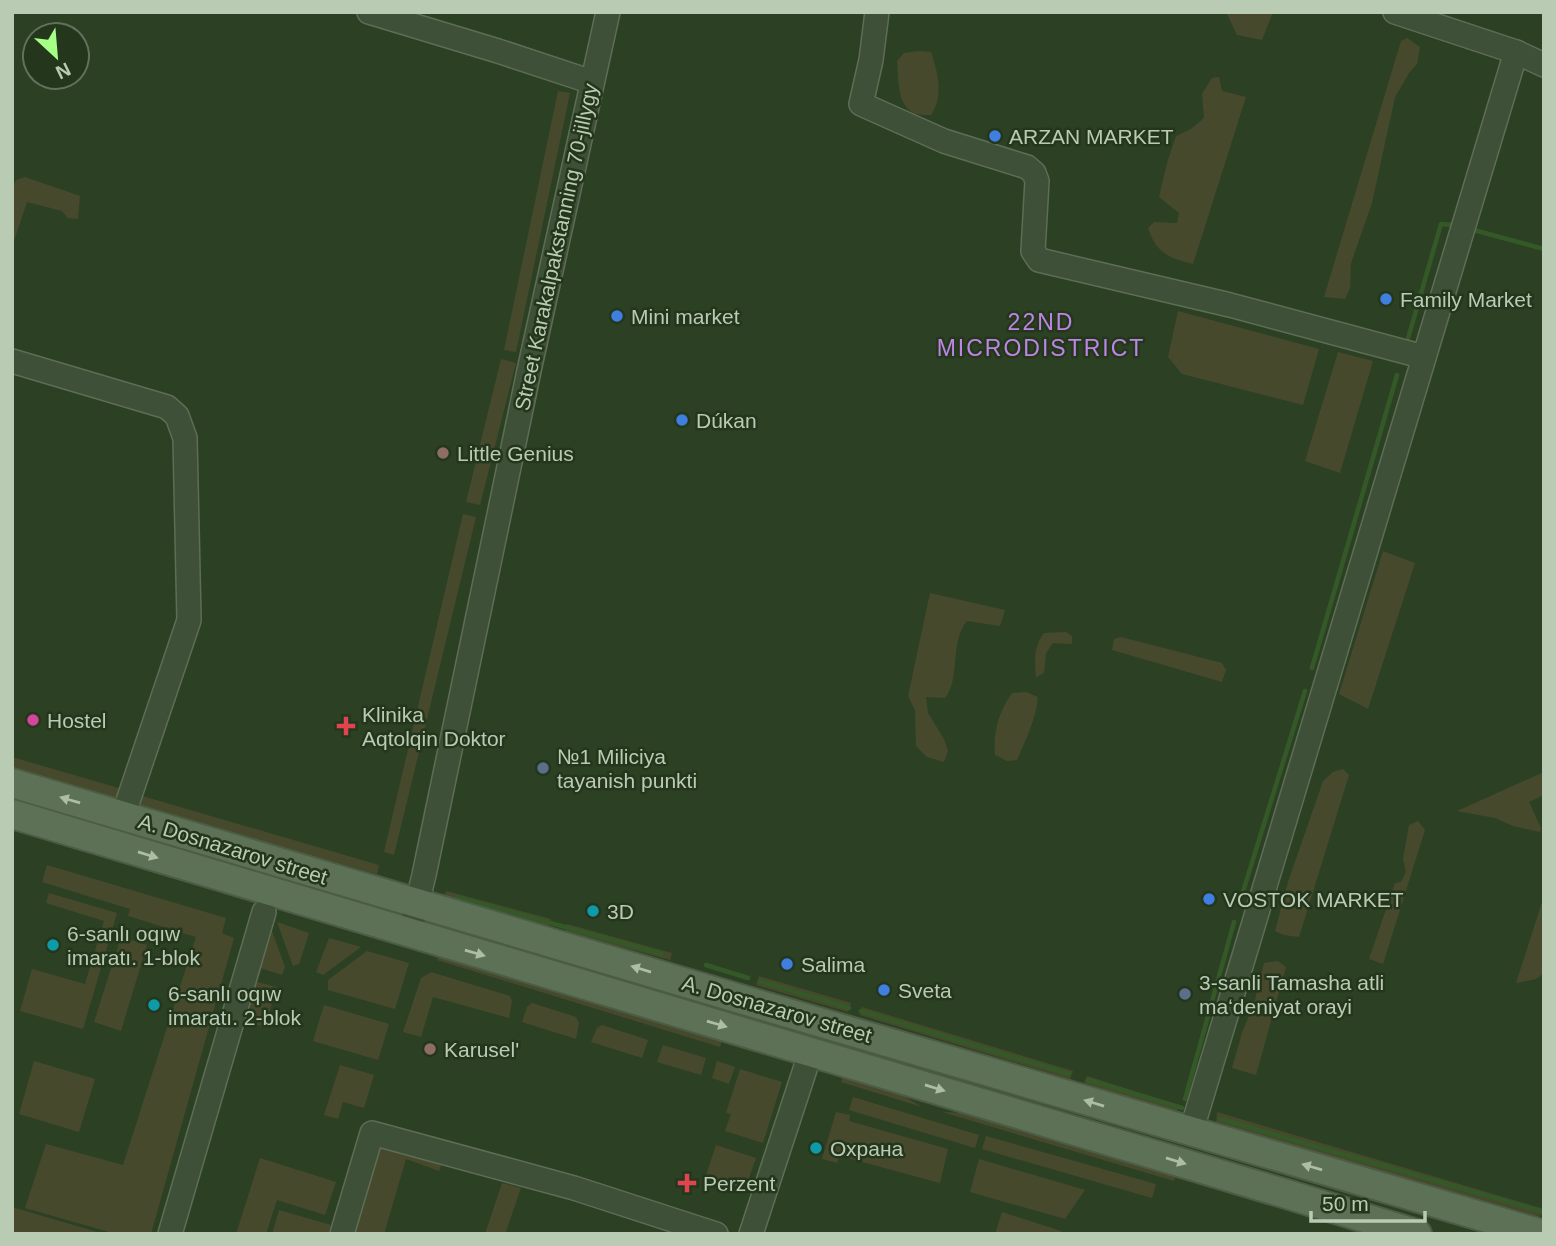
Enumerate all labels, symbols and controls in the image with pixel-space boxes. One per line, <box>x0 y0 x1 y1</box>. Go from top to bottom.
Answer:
north arrow <box>21 21 91 91</box>
text: N <box>52 58 74 83</box>
street label: Street Karakalpakstanning 70-jillygy <box>510 81 602 413</box>
place label: ARZAN MARKET <box>1009 125 1174 148</box>
marker: ARZAN MARKET <box>987 128 1003 144</box>
place label: Family Market <box>1400 288 1532 311</box>
marker: Family Market <box>1378 291 1394 307</box>
place label: Mini market <box>631 305 740 328</box>
marker: Mini market <box>609 308 625 324</box>
district label: 22ND MICRODISTRICT <box>937 309 1145 361</box>
place label: Dúkan <box>696 409 757 432</box>
marker: Dúkan <box>674 412 690 428</box>
place label: Little Genius <box>457 442 574 465</box>
marker: Little Genius <box>435 445 451 461</box>
place label: Klinika Aqtolqin Doktor <box>362 703 506 750</box>
place label: Hostel <box>47 709 107 732</box>
marker: Hostel <box>25 712 41 728</box>
marker: Klinika Aqtolqin Doktor <box>336 716 356 736</box>
place label: №1 Miliciya tayanish punkti <box>557 745 697 792</box>
marker: №1 Miliciya tayanish punkti <box>535 760 551 776</box>
one-way arrow <box>59 795 80 805</box>
street label: A. Dosnazarov street <box>136 809 330 889</box>
one-way arrow <box>138 851 159 861</box>
place label: VOSTOK MARKET <box>1223 888 1404 911</box>
marker: VOSTOK MARKET <box>1201 891 1217 907</box>
place label: 3D <box>607 900 634 923</box>
marker: 3D <box>585 903 601 919</box>
place label: 6-sanlı oqıw imaratı. 1-blok <box>67 922 201 969</box>
marker: 6-sanlı oqıw imaratı. 1-blok <box>45 937 61 953</box>
one-way arrow <box>465 949 486 959</box>
place label: Salima <box>801 953 866 976</box>
marker: Salima <box>779 956 795 972</box>
one-way arrow <box>630 964 651 974</box>
street label: A. Dosnazarov street <box>680 971 875 1047</box>
place label: 3-sanli Tamasha atli maʻdeniyat orayi <box>1199 971 1384 1018</box>
place label: Sveta <box>898 979 952 1002</box>
place label: 6-sanlı oqıw imaratı. 2-blok <box>168 982 302 1029</box>
marker: Sveta <box>876 982 892 998</box>
marker: 3-sanli Tamasha atli maʻdeniyat orayi <box>1177 986 1193 1002</box>
marker: 6-sanlı oqıw imaratı. 2-blok <box>146 997 162 1013</box>
one-way arrow <box>707 1019 728 1029</box>
place label: Karusel' <box>444 1038 519 1061</box>
marker: Karusel' <box>422 1041 438 1057</box>
one-way arrow <box>925 1084 946 1094</box>
one-way arrow <box>1083 1097 1104 1107</box>
place label: Охрана <box>830 1137 904 1160</box>
marker: Охрана <box>808 1140 824 1156</box>
one-way arrow <box>1166 1157 1187 1167</box>
one-way arrow <box>1301 1161 1322 1171</box>
place label: Perzent <box>703 1172 776 1195</box>
marker: Perzent <box>677 1173 697 1193</box>
scale bar <box>1311 1180 1425 1224</box>
text: 50 m <box>1322 1192 1369 1215</box>

